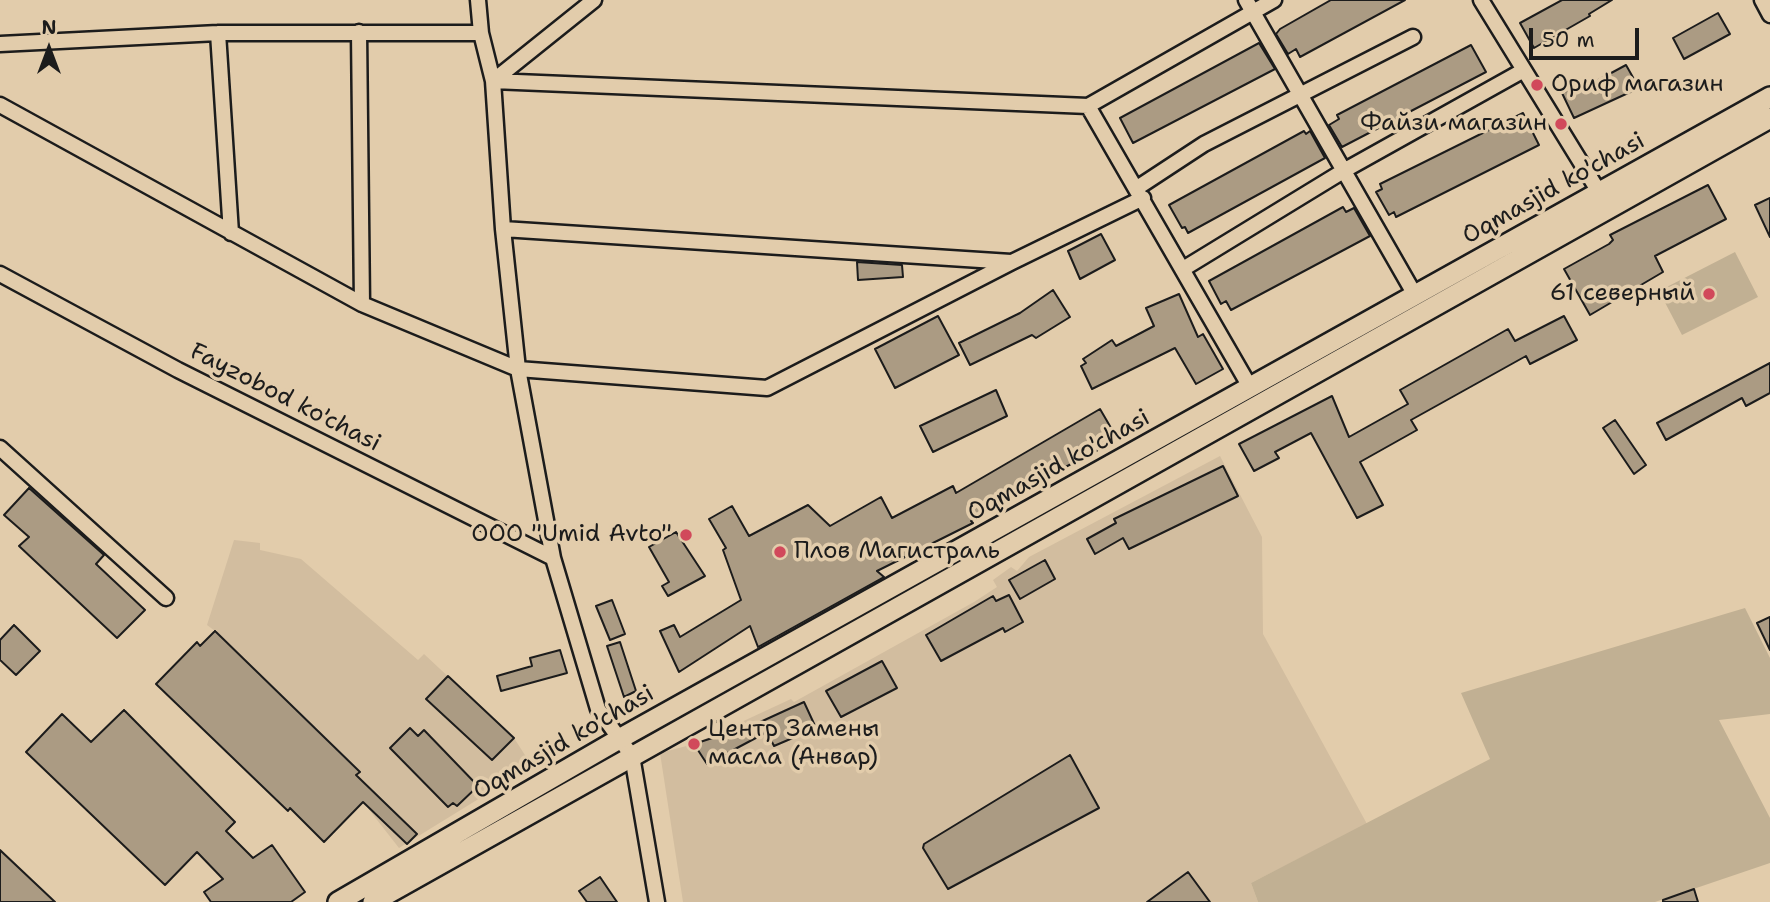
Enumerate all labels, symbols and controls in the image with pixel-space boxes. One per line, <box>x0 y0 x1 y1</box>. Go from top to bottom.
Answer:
north arrow <box>14 14 84 84</box>
scale bar <box>1532 14 1642 58</box>
text: N <box>41 15 57 40</box>
text: 50 m <box>1542 26 1595 54</box>
place label: Ориф магазин <box>1551 71 1724 99</box>
marker: Ориф магазин <box>1529 77 1545 93</box>
place label: Файзи магазин <box>1360 110 1547 138</box>
marker: Файзи магазин <box>1553 116 1569 132</box>
street label: Oqmasjid ko'chasi <box>1458 127 1650 251</box>
place label: 61 северный <box>1550 280 1695 308</box>
marker: 61 северный <box>1701 286 1717 302</box>
street label: Fayzobod ko'chasi <box>185 337 385 459</box>
street label: Oqmasjid ko'chasi <box>963 404 1155 528</box>
place label: ООО "Umid Avto" <box>471 521 672 549</box>
marker: ООО "Umid Avto" <box>678 527 694 543</box>
place label: Плов Магистраль <box>794 538 1000 566</box>
marker: Плов Магистраль <box>772 544 788 560</box>
street label: Oqmasjid ko'chasi <box>468 680 660 806</box>
place label: Центр Замены масла (Анвар) <box>708 716 879 772</box>
marker: Центр Замены масла (Анвар) <box>686 736 702 752</box>

